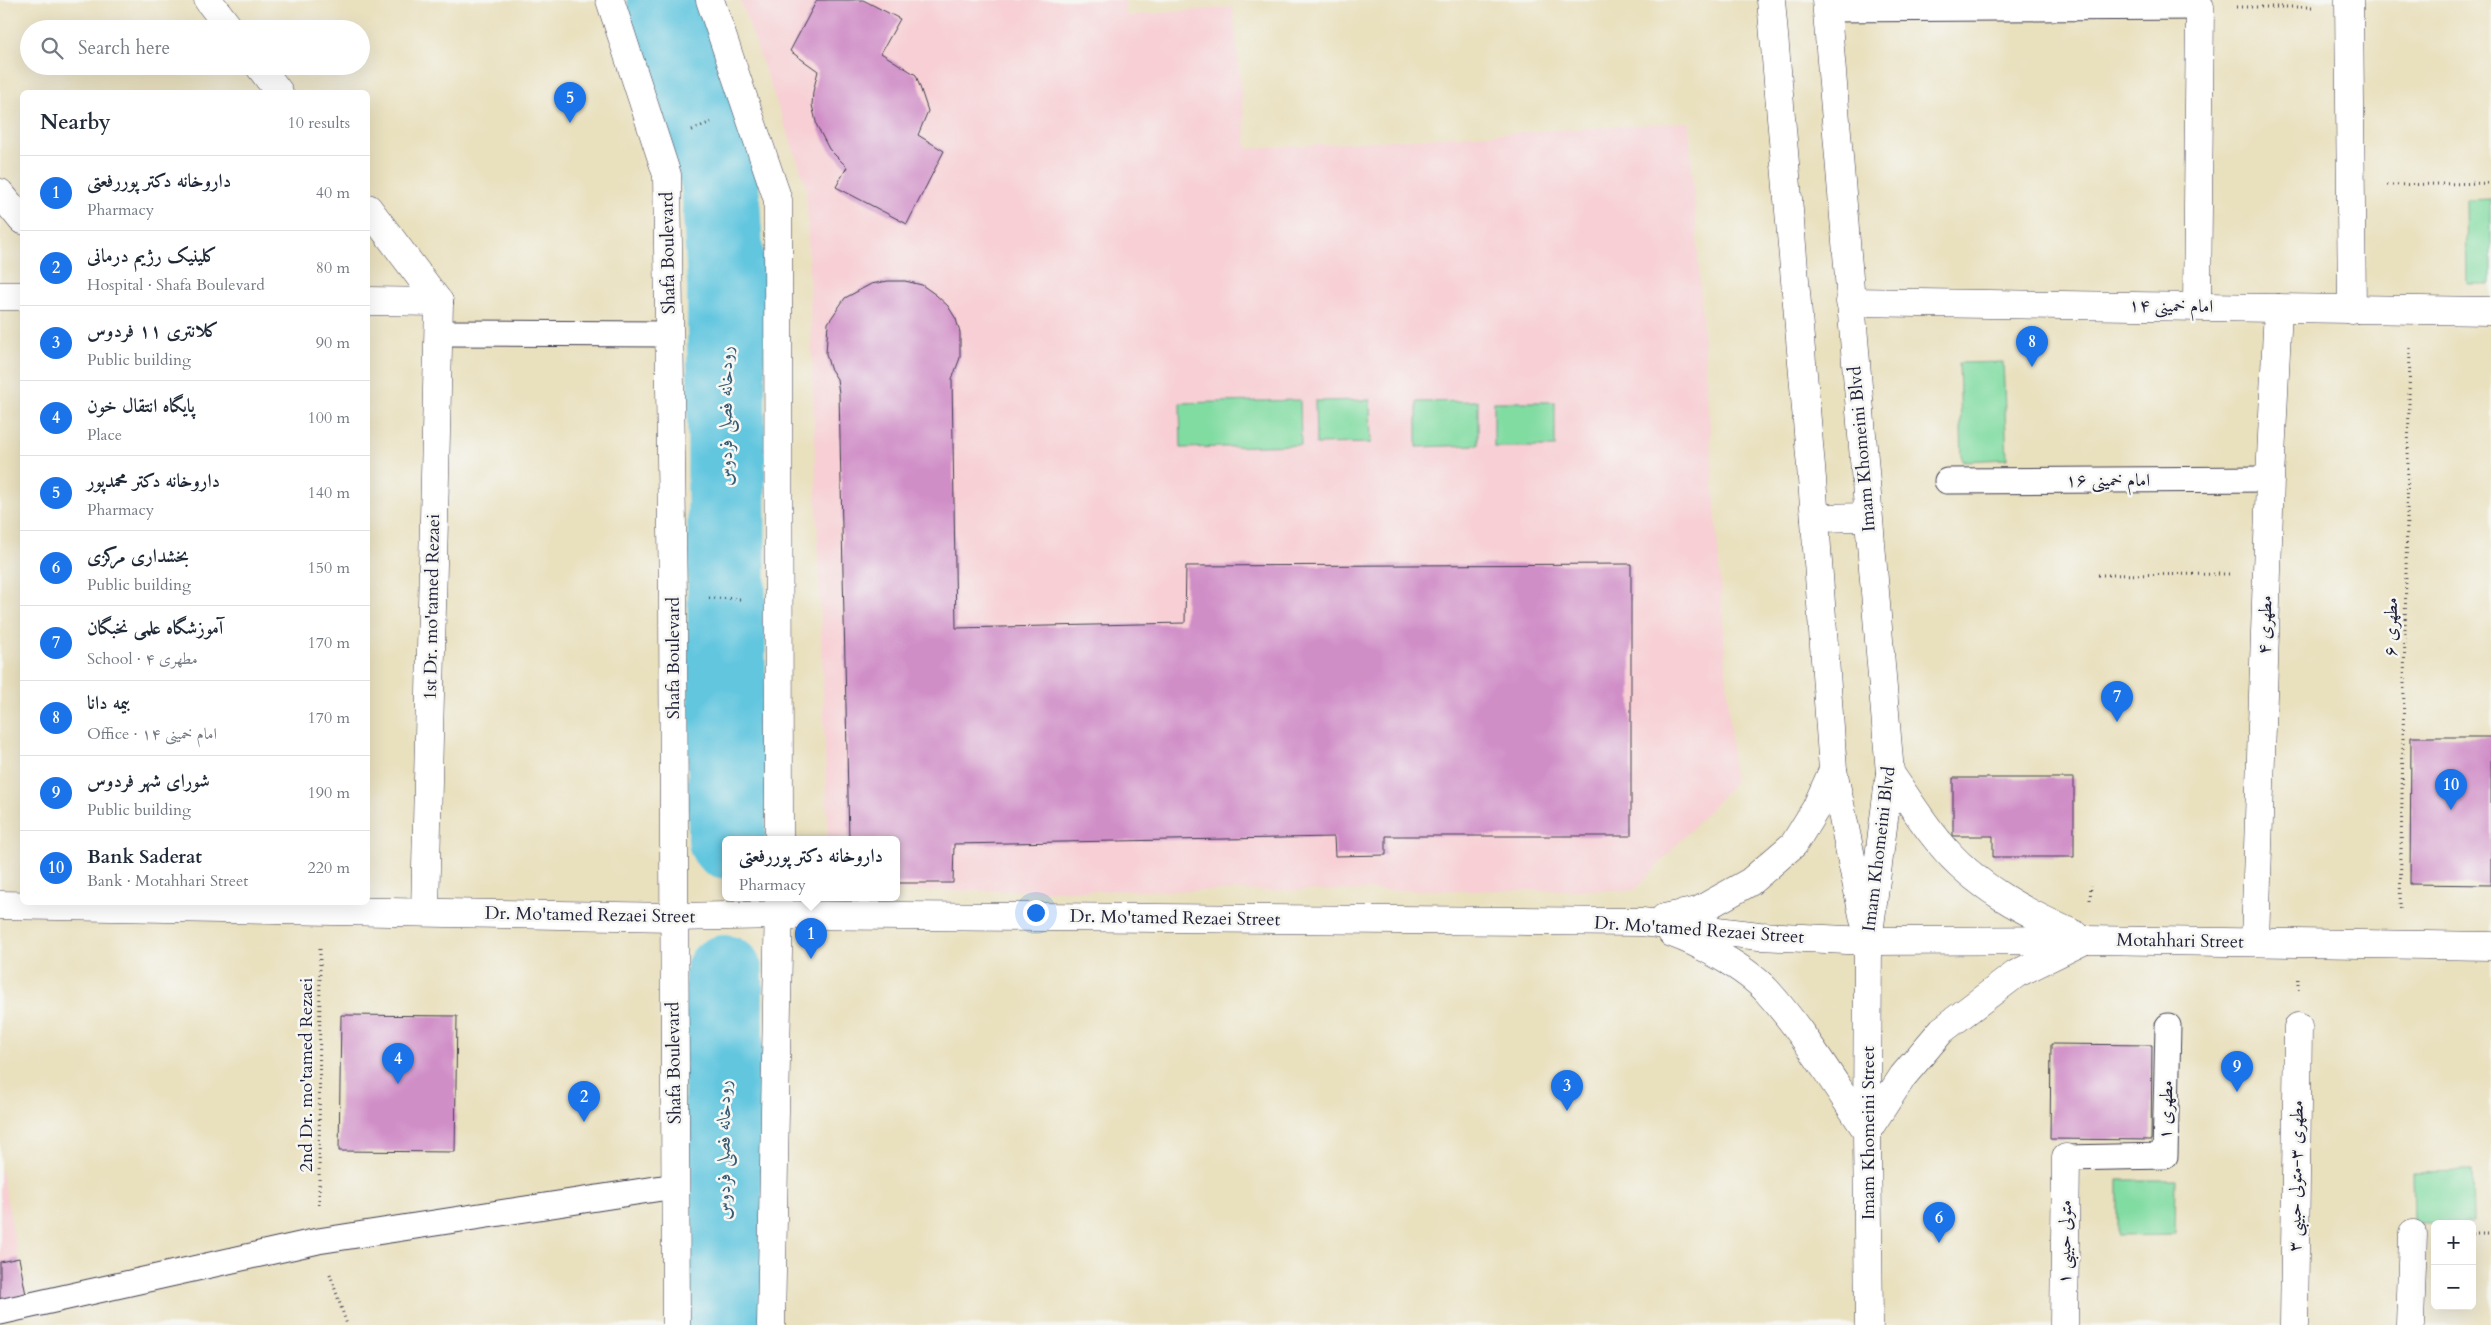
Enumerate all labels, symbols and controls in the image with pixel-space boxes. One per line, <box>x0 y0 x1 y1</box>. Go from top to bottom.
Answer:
search box <box>20 20 370 75</box>
icon: search <box>38 34 66 62</box>
text: Search here <box>78 35 170 61</box>
pin: 5 <box>554 82 586 123</box>
text: Nearby <box>40 108 111 137</box>
text: 10 results <box>288 112 350 134</box>
text: داروخانه دکتر پوررفعتی <box>87 168 231 194</box>
text: 1 <box>52 182 60 204</box>
text: 40 m <box>316 182 350 204</box>
street label: Shafa Boulevard <box>654 191 682 314</box>
text: Pharmacy <box>87 199 154 221</box>
text: کلینیک رژیم درمانی <box>87 243 217 269</box>
text: 2 <box>52 257 60 279</box>
text: 80 m <box>316 257 350 279</box>
text: Hospital · Shafa Boulevard <box>87 274 265 296</box>
street label: امام خمینی ۱۴ <box>2128 293 2214 322</box>
text: کلانتری ۱۱ فردوس <box>87 318 219 344</box>
pin: 8 <box>2016 326 2048 367</box>
text: 3 <box>52 332 60 354</box>
text: 90 m <box>316 332 350 354</box>
water label: رودخانه فصلی فردوس <box>713 346 740 486</box>
text: Public building <box>87 349 191 371</box>
street label: Imam Khomeini Blvd <box>1842 365 1882 533</box>
text: پایگاه انتقال خون <box>87 393 195 419</box>
text: 4 <box>52 407 60 429</box>
text: 100 m <box>308 407 350 429</box>
text: Place <box>87 424 122 446</box>
text: داروخانه دکتر محمدپور <box>87 468 220 494</box>
street label: امام خمینی ۱۶ <box>2066 468 2150 496</box>
text: 5 <box>52 482 60 504</box>
text: 140 m <box>308 482 350 504</box>
text: Pharmacy <box>87 499 154 521</box>
street label: 1st Dr. mo'tamed Rezaei <box>418 514 446 700</box>
text: بخشداری مرکزی <box>87 543 189 569</box>
text: 6 <box>52 557 60 579</box>
text: 150 m <box>308 557 350 579</box>
text: Public building <box>87 574 191 596</box>
street label: مطهری ۴ <box>2251 595 2279 655</box>
street label: Shafa Boulevard <box>661 596 686 719</box>
street label: مطهری ۶ <box>2378 597 2404 657</box>
text: آموزشگاه علمی نخبگان <box>87 615 223 641</box>
text: 7 <box>52 632 60 654</box>
text: 170 m <box>308 632 350 654</box>
text: School · مطهری ۴ <box>87 648 198 670</box>
pin: 7 <box>2101 681 2133 722</box>
text: بیمه دانا <box>87 690 130 716</box>
text: 8 <box>52 707 60 729</box>
text: 170 m <box>308 707 350 729</box>
text: Office · امام خمینی ۱۴ <box>87 723 217 745</box>
street label: Imam Khomeini Blvd <box>1856 765 1902 933</box>
text: شورای شهر فردوس <box>87 768 210 794</box>
pin: 10 <box>2435 769 2467 810</box>
text: 9 <box>52 782 60 804</box>
text: 190 m <box>308 782 350 804</box>
text: Public building <box>87 799 191 821</box>
popup <box>722 836 900 901</box>
text: داروخانه دکتر پوررفعتی <box>739 843 883 869</box>
text: Bank Saderat <box>87 844 202 870</box>
text: 10 <box>48 857 64 879</box>
text: 220 m <box>308 857 350 879</box>
text: Bank · Motahhari Street <box>87 870 248 892</box>
text: Pharmacy <box>739 874 806 896</box>
your location <box>1023 900 1049 926</box>
street label: Dr. Mo'tamed Rezaei Street <box>485 901 696 929</box>
street label: Dr. Mo'tamed Rezaei Street <box>1070 904 1281 932</box>
street label: Dr. Mo'tamed Rezaei Street <box>1593 910 1805 950</box>
pin: 1 <box>795 918 827 959</box>
street label: Motahhari Street <box>2116 927 2244 955</box>
street label: 2nd Dr. mo'tamed Rezaei <box>294 978 319 1172</box>
street label: Shafa Boulevard <box>660 1001 688 1124</box>
pin: 4 <box>382 1043 414 1084</box>
street label: Imam Khomeini Street <box>1856 1046 1881 1220</box>
pin: 9 <box>2221 1051 2253 1092</box>
pin: 3 <box>1551 1070 1583 1111</box>
water label: رودخانه فصلی فردوس <box>711 1080 738 1220</box>
street label: مطهری ۱ <box>2152 1080 2180 1140</box>
pin: 2 <box>568 1081 600 1122</box>
street label: مطهری ۳-متولی حبیبی ۳ <box>2282 1100 2312 1252</box>
street label: متولی حبیبی ۱ <box>2052 1200 2080 1284</box>
pin: 6 <box>1923 1202 1955 1243</box>
map controls <box>2431 1220 2476 1310</box>
button: + <box>2431 1220 2476 1265</box>
button: − <box>2431 1265 2476 1310</box>

